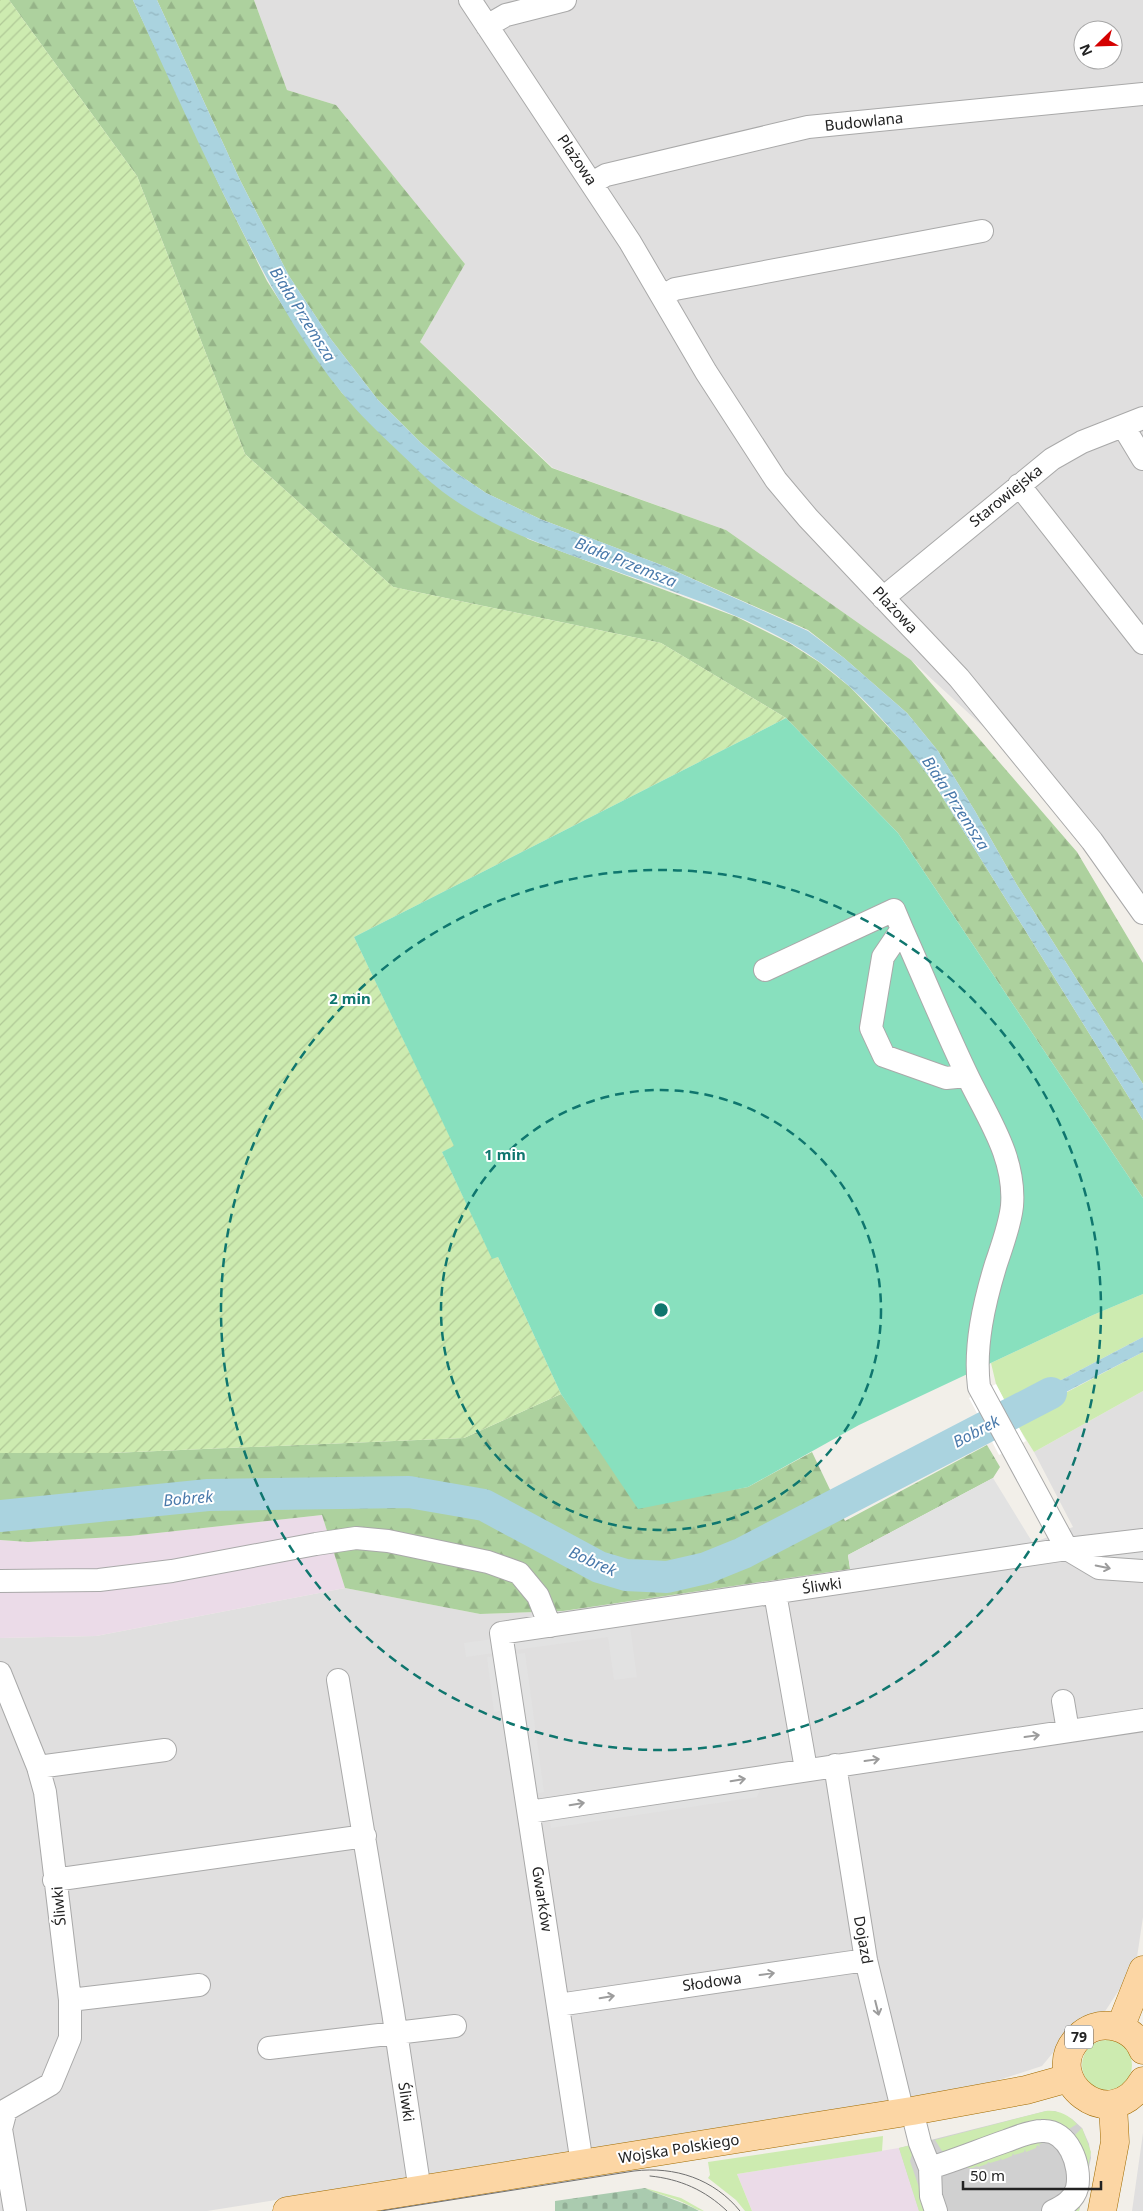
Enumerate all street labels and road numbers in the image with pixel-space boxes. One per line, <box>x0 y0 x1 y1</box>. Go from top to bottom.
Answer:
street label: Budowlana <box>824 107 904 135</box>
street label: Plażowa <box>553 130 602 189</box>
street label: Starowiejska <box>965 460 1046 531</box>
street label: Plażowa <box>869 582 923 637</box>
street label: Śliwki <box>801 1572 843 1598</box>
street label: Gwarków <box>528 1865 558 1933</box>
street label: Śliwki <box>46 1885 70 1927</box>
street label: Dojazd <box>850 1914 878 1965</box>
street label: Słodowa <box>681 1967 743 1995</box>
road number: 79 <box>1065 2025 1093 2048</box>
street label: Śliwki <box>394 2081 420 2123</box>
street label: Wojska Polskiego <box>617 2129 741 2167</box>

